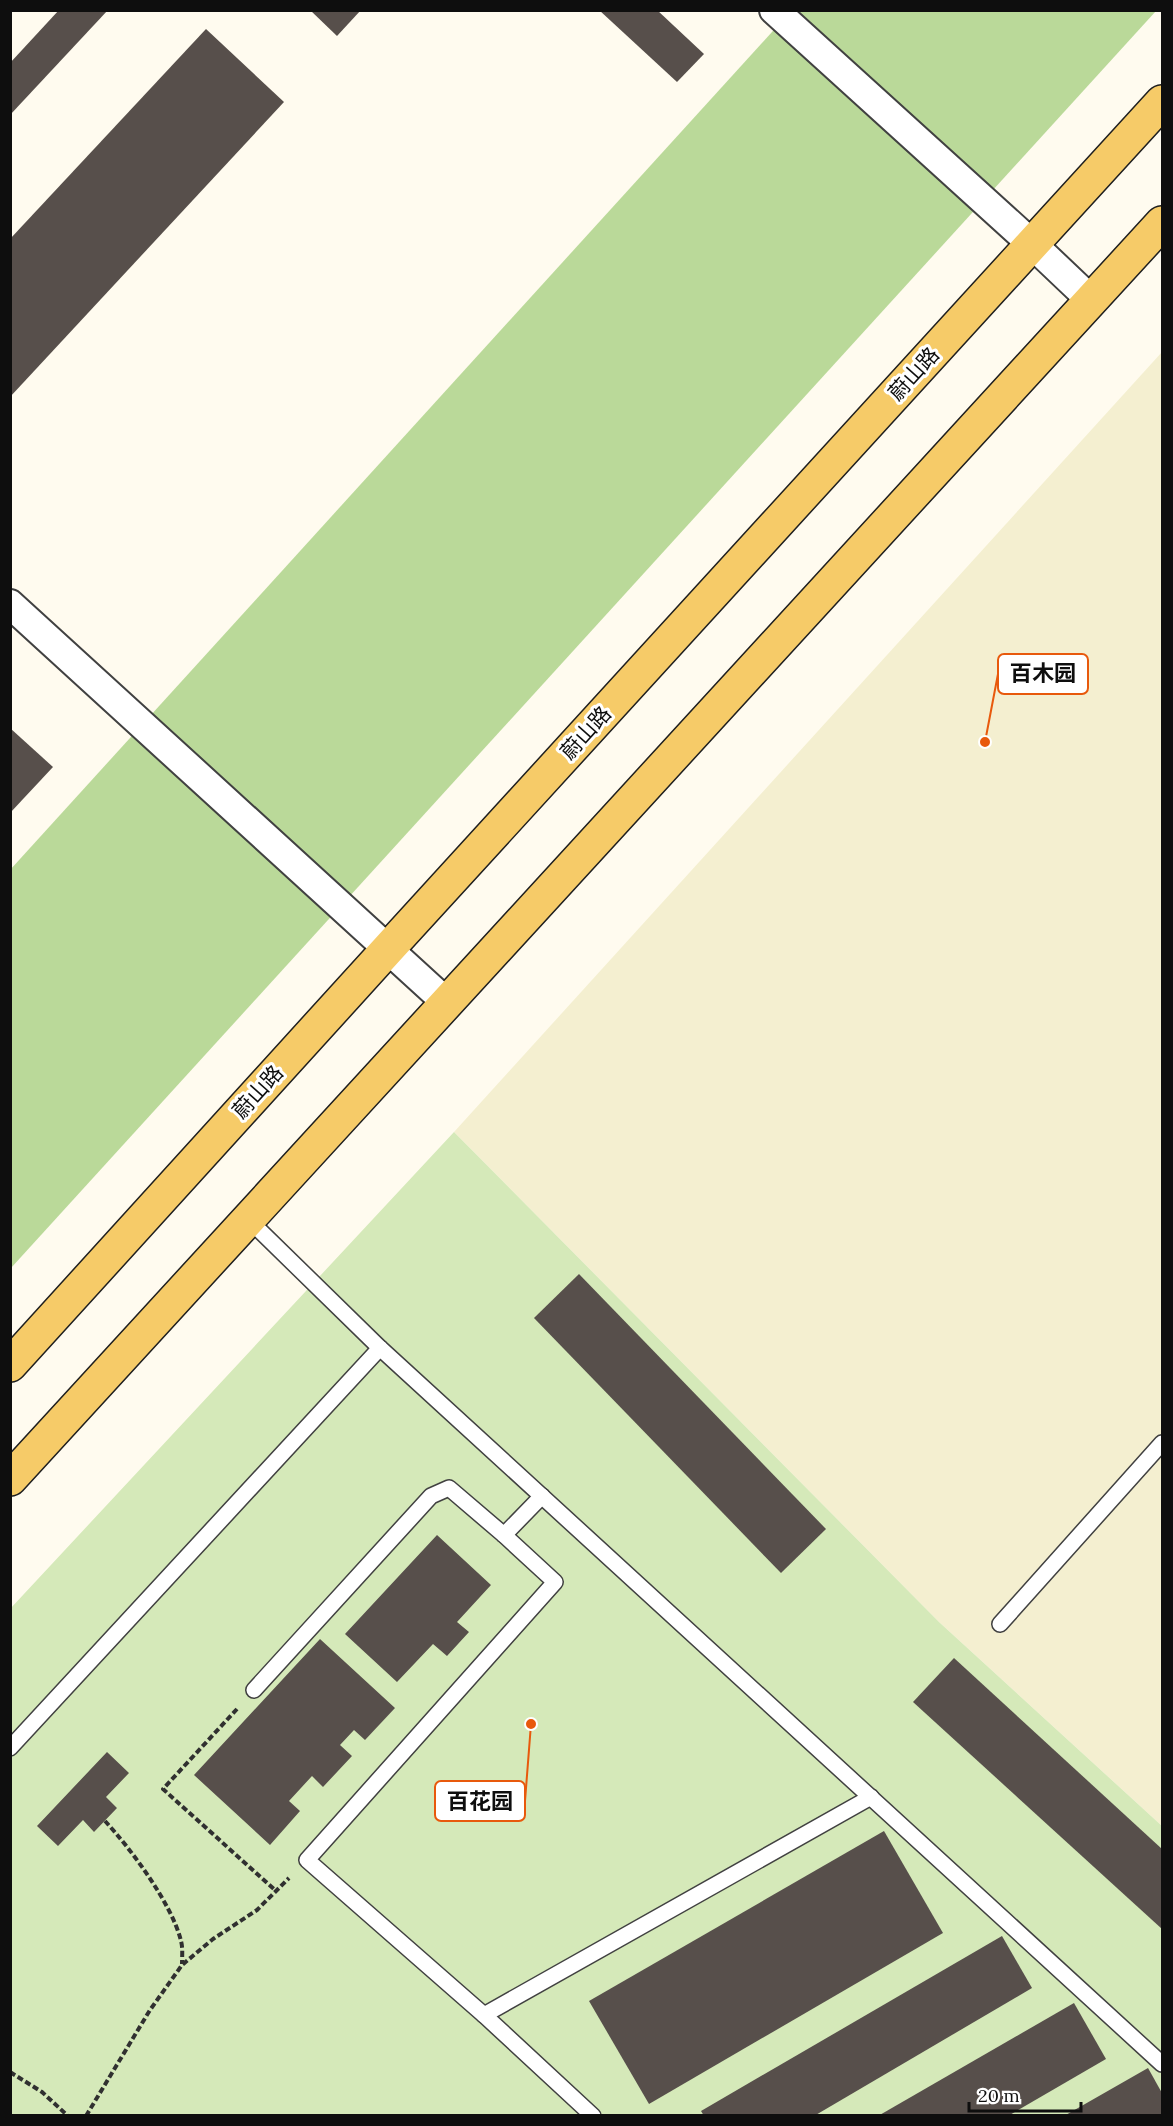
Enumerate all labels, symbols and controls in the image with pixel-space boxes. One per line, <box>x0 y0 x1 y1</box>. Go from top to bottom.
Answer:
street label: 蔚山路 <box>883 341 945 406</box>
callout: 百木园 <box>998 654 1088 694</box>
text: 百木园 <box>1010 659 1076 687</box>
street label: 蔚山路 <box>555 700 617 765</box>
street label: 蔚山路 <box>227 1059 289 1124</box>
callout: 百花园 <box>435 1781 525 1821</box>
text: 百花园 <box>447 1787 513 1815</box>
scale bar <box>969 2075 1082 2113</box>
text: 20 m <box>978 2084 1020 2107</box>

